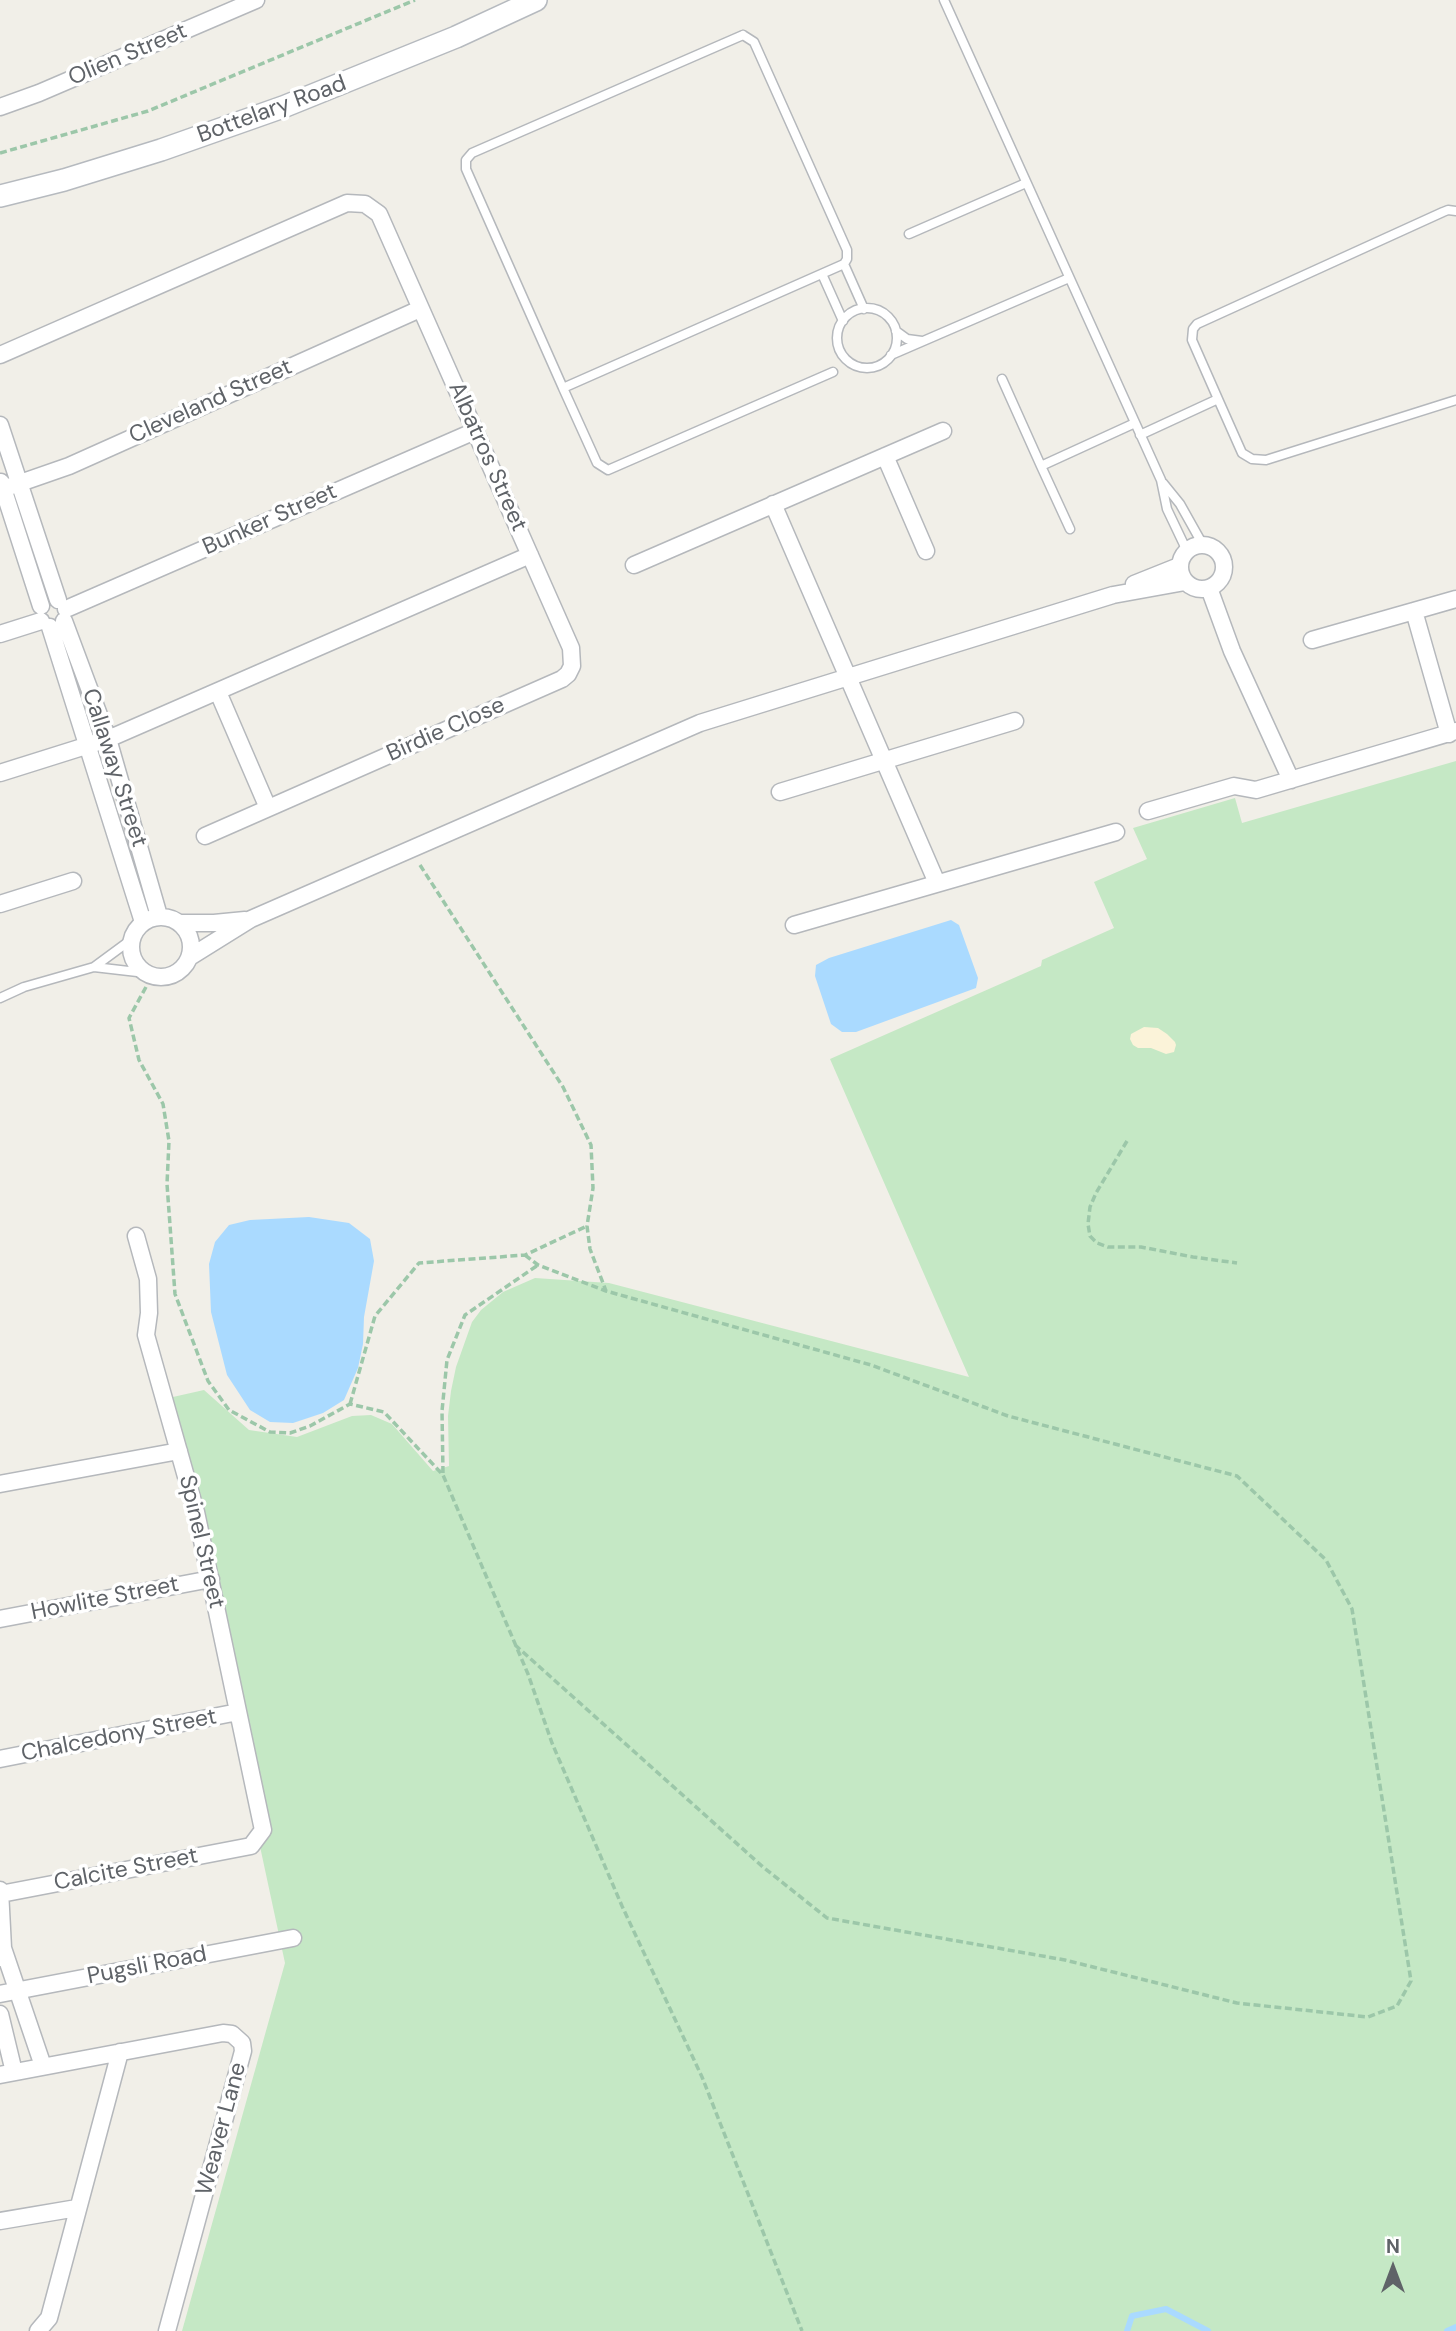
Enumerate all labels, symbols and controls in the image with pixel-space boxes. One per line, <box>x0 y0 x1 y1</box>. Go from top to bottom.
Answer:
street label: Olien Street <box>65 18 191 92</box>
street label: Bottelary Road <box>194 70 350 150</box>
street label: Cleveland Street <box>125 354 297 450</box>
street label: Albatros Street <box>442 378 532 536</box>
street label: Bunker Street <box>199 478 341 562</box>
street label: Callaway Street <box>75 685 153 851</box>
street label: Birdie Close <box>383 692 509 768</box>
street label: Spinel Street <box>172 1473 230 1611</box>
street label: Howlite Street <box>29 1571 181 1627</box>
street label: Chalcedony Street <box>19 1704 219 1768</box>
street label: Calcite Street <box>52 1843 200 1897</box>
street label: Pugsli Road <box>85 1941 209 1991</box>
street label: Weaver Lane <box>191 2060 253 2198</box>
north arrow <box>1358 2233 1428 2303</box>
text: N <box>1386 2234 1400 2259</box>

